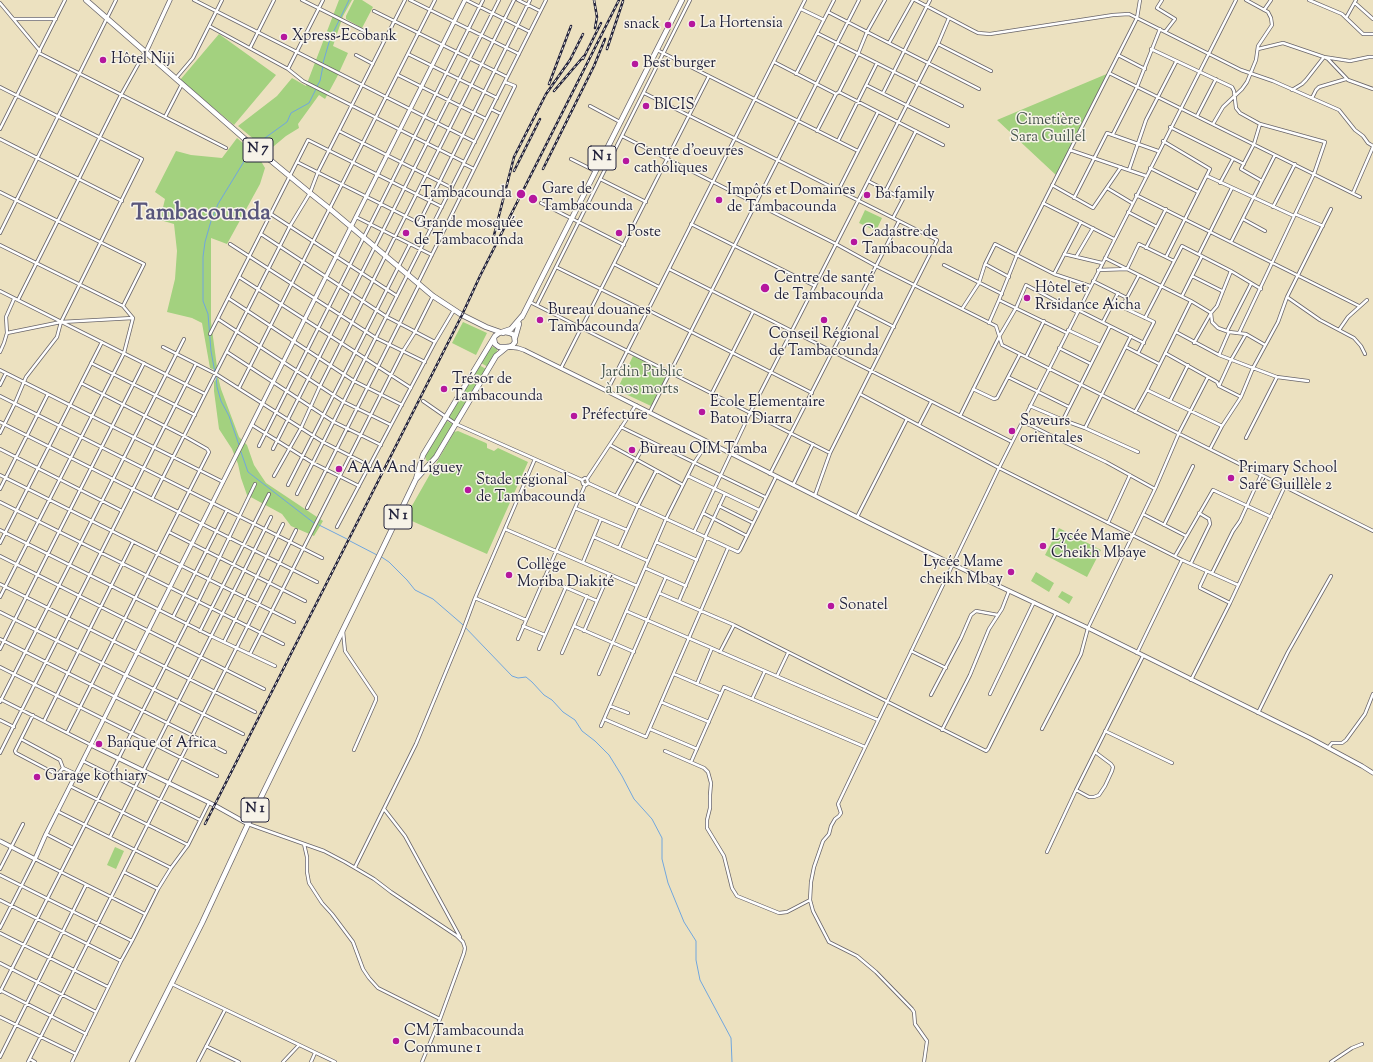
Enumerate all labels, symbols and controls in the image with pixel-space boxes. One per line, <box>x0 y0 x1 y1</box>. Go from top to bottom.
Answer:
place label: La Hortensia <box>700 15 783 33</box>
place label: snack <box>624 16 660 34</box>
marker: La Hortensia <box>687 19 697 29</box>
marker: snack <box>663 20 673 30</box>
place label: Xpress-Ecobank <box>292 28 397 46</box>
marker: Xpress-Ecobank <box>279 32 289 42</box>
place label: Hôtel Niji <box>111 51 175 69</box>
marker: Hôtel Niji <box>98 55 108 65</box>
place label: Best burger <box>643 55 716 73</box>
marker: Best burger <box>630 59 640 69</box>
place label: BICIS <box>654 97 694 115</box>
marker: BICIS <box>641 101 651 111</box>
park label: Cimetière Sara Guillel <box>1010 112 1086 147</box>
road number: N 7 <box>243 138 273 162</box>
place label: Centre d'oeuvres catholiques <box>634 143 743 178</box>
road number: N 1 <box>588 146 616 170</box>
marker: Centre d'oeuvres catholiques <box>621 156 631 166</box>
place label: Gare de Tambacounda <box>542 181 633 216</box>
place label: Impôts et Domaines de Tambacounda <box>727 182 855 217</box>
place label: Tambacounda <box>421 185 512 203</box>
place label: Ba family <box>875 186 935 204</box>
marker: Tambacounda <box>515 188 527 200</box>
marker: Ba family <box>862 190 872 200</box>
marker: Gare de Tambacounda <box>527 193 539 205</box>
marker: Impôts et Domaines de Tambacounda <box>714 195 724 205</box>
district label: Tambacounda <box>131 201 271 229</box>
place label: Grande mosquée de Tambacounda <box>414 215 524 250</box>
place label: Poste <box>627 224 661 242</box>
place label: Cadastre de Tambacounda <box>862 224 953 259</box>
marker: Grande mosquée de Tambacounda <box>401 228 411 238</box>
marker: Poste <box>614 228 624 238</box>
marker: Cadastre de Tambacounda <box>849 237 859 247</box>
place label: Centre de santé de Tambacounda <box>774 270 884 305</box>
place label: Hôtel et Rrsidance Aicha <box>1035 280 1141 315</box>
marker: Centre de santé de Tambacounda <box>759 282 771 294</box>
marker: Hôtel et Rrsidance Aicha <box>1022 293 1032 303</box>
place label: Bureau douanes Tambacounda <box>548 302 651 337</box>
marker: Bureau douanes Tambacounda <box>535 315 545 325</box>
marker: Conseil Régional de Tambacounda <box>819 315 829 325</box>
place label: Conseil Régional de Tambacounda <box>769 326 879 361</box>
park label: Jardin Public à nos morts <box>601 364 683 399</box>
place label: Trésor de Tambacounda <box>452 371 543 406</box>
marker: Trésor de Tambacounda <box>439 384 449 394</box>
place label: Ecole Elementaire Batou Diarra <box>710 394 825 429</box>
place label: Préfecture <box>582 407 648 425</box>
marker: Ecole Elementaire Batou Diarra <box>697 407 707 417</box>
marker: Préfecture <box>569 411 579 421</box>
place label: Saveurs orientales <box>1020 413 1083 448</box>
marker: Saveurs orientales <box>1007 426 1017 436</box>
place label: Bureau OIM Tamba <box>640 441 767 459</box>
marker: Bureau OIM Tamba <box>627 445 637 455</box>
place label: AAA And Liguey <box>347 460 463 478</box>
place label: Primary School Saré Guillèle 2 <box>1239 460 1337 495</box>
marker: AAA And Liguey <box>334 464 344 474</box>
place label: Stade régional de Tambacounda <box>476 472 586 507</box>
marker: Primary School Saré Guillèle 2 <box>1226 473 1236 483</box>
marker: Stade régional de Tambacounda <box>463 485 473 495</box>
road number: N 1 <box>384 505 412 529</box>
place label: Lycée Mame Cheikh Mbaye <box>1051 528 1146 563</box>
marker: Lycée Mame Cheikh Mbaye <box>1038 541 1048 551</box>
place label: Lycée Mame cheikh Mbay <box>920 554 1003 589</box>
place label: Collège Moriba Diakité <box>517 557 614 592</box>
marker: Lycée Mame cheikh Mbay <box>1006 567 1016 577</box>
marker: Collège Moriba Diakité <box>504 570 514 580</box>
place label: Sonatel <box>839 597 888 615</box>
marker: Sonatel <box>826 601 836 611</box>
place label: Banque of Africa <box>107 735 217 753</box>
marker: Banque of Africa <box>94 739 104 749</box>
place label: Garage kothiary <box>45 768 148 786</box>
marker: Garage kothiary <box>32 772 42 782</box>
road number: N 1 <box>241 798 269 822</box>
place label: CM Tambacounda Commune 1 <box>404 1023 524 1058</box>
marker: CM Tambacounda Commune 1 <box>391 1036 401 1046</box>

